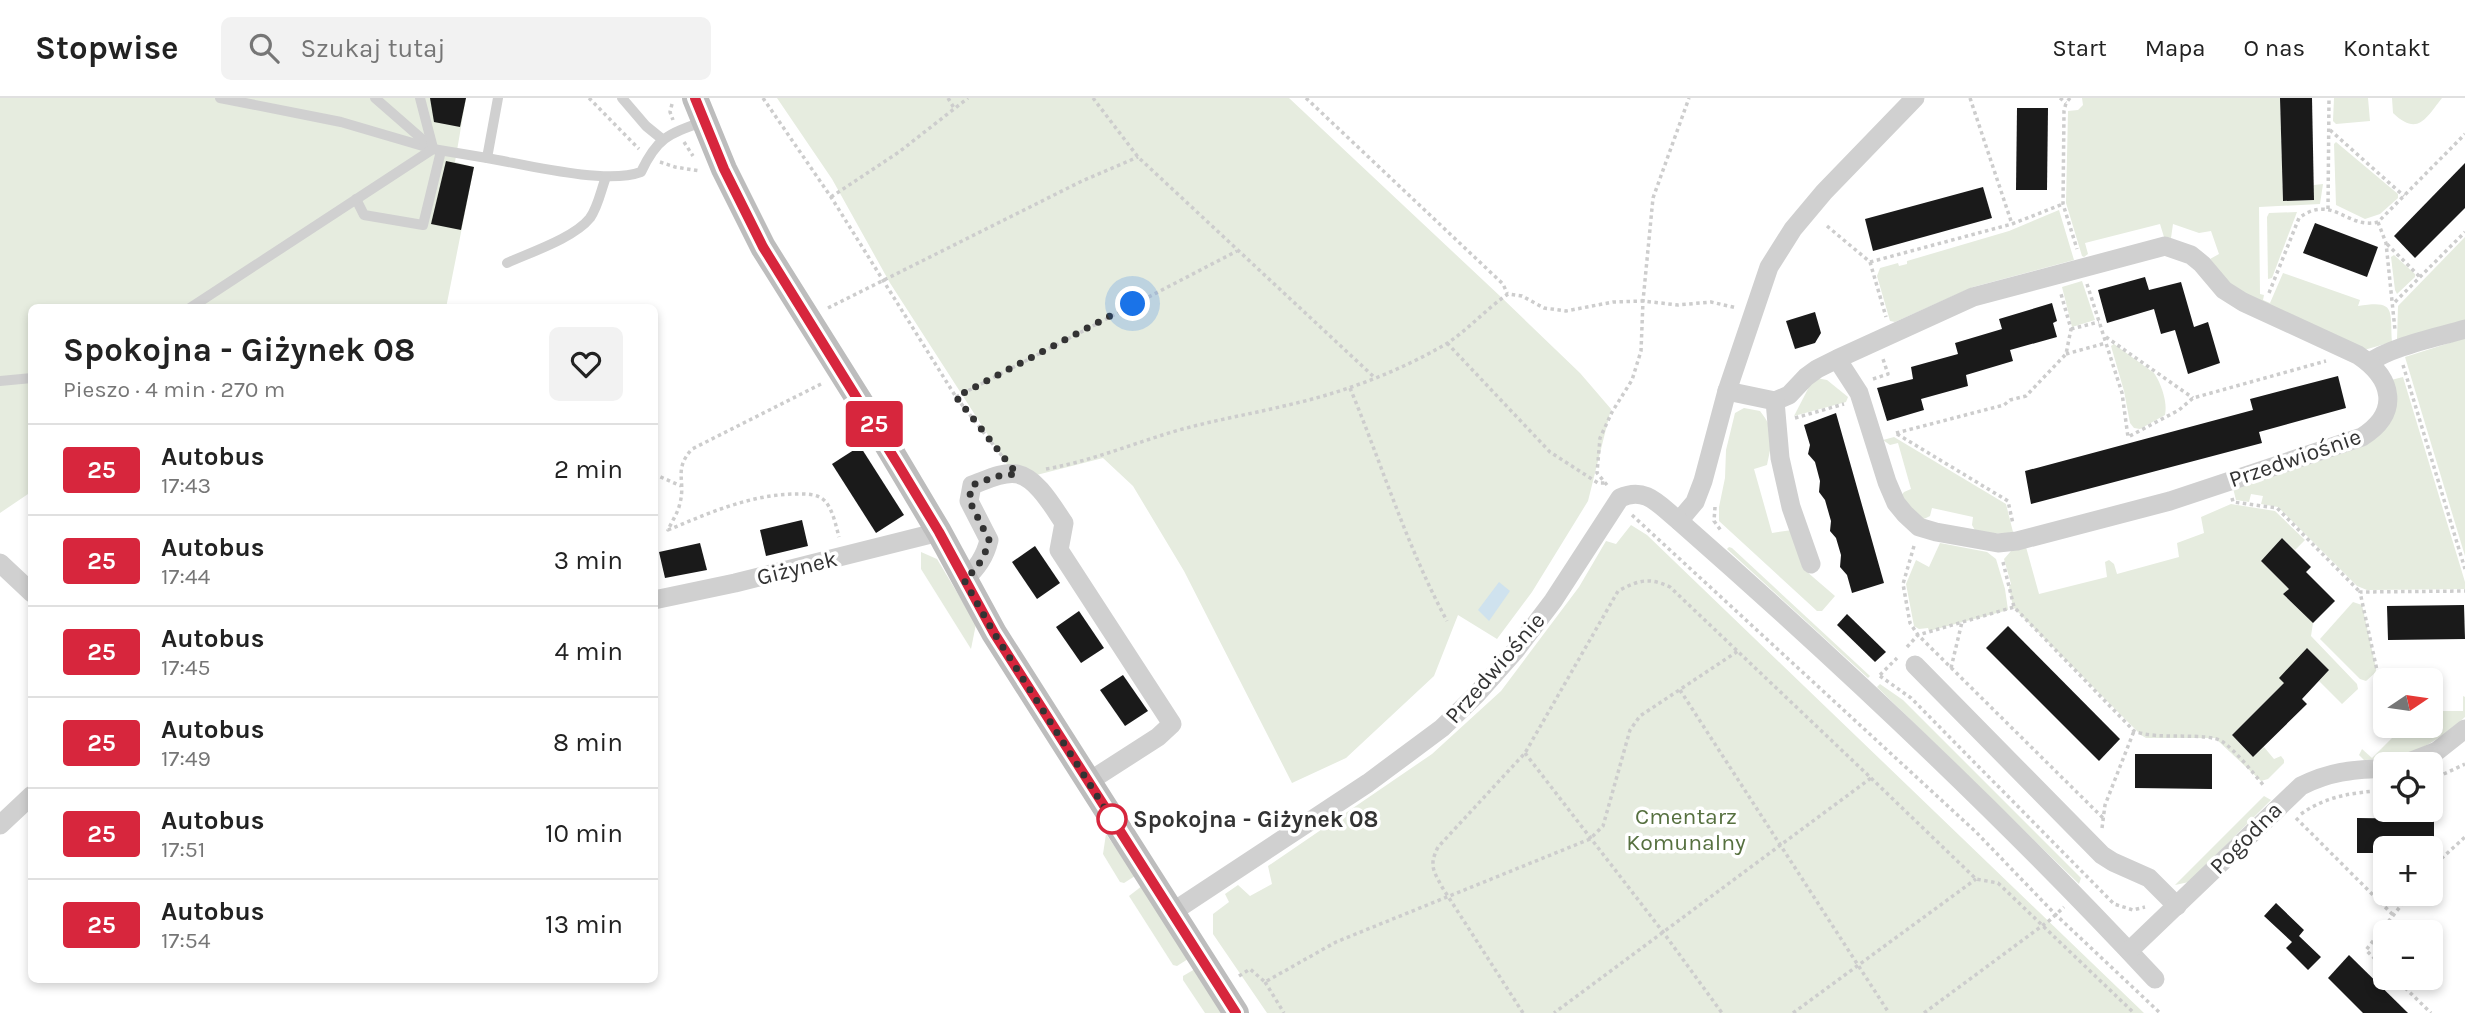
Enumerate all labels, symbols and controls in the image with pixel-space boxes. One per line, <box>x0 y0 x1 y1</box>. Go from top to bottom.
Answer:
search box <box>221 17 711 80</box>
text: Stopwise <box>35 29 179 67</box>
icon: search <box>245 29 283 67</box>
text: Szukaj tutaj <box>301 33 445 64</box>
text: Start <box>2052 34 2107 62</box>
text: Mapa <box>2145 34 2206 62</box>
text: O nas <box>2244 34 2305 62</box>
text: Kontakt <box>2343 34 2430 62</box>
your location <box>1115 286 1150 321</box>
button: heart <box>549 327 623 401</box>
text: Spokojna - Giżynek 08 <box>63 331 415 369</box>
text: Pieszo · 4 min · 270 m <box>63 376 285 403</box>
line badge: 25 <box>842 401 906 447</box>
text: 25 <box>860 410 888 438</box>
street label: Przedwiośnie <box>2225 423 2365 493</box>
text: Autobus <box>161 441 265 472</box>
text: 2 min <box>554 454 623 485</box>
text: 25 <box>87 456 116 484</box>
text: 17:43 <box>161 472 211 499</box>
text: Autobus <box>161 532 265 563</box>
text: 3 min <box>554 545 623 576</box>
street label: Giżynek <box>754 545 840 591</box>
text: 25 <box>87 547 116 575</box>
text: 17:44 <box>161 563 210 590</box>
street label: Przedwiośnie <box>1440 607 1550 729</box>
text: Autobus <box>161 623 265 654</box>
text: 4 min <box>555 636 623 667</box>
text: 25 <box>87 638 116 666</box>
text: 17:45 <box>161 654 211 681</box>
north arrow <box>2373 668 2443 738</box>
map controls <box>2373 668 2443 990</box>
text: Autobus <box>161 714 265 745</box>
text: 8 min <box>553 727 623 758</box>
text: 25 <box>87 729 116 757</box>
text: 17:49 <box>161 745 211 772</box>
button: locate <box>2373 752 2443 822</box>
street label: Pogodna <box>2204 796 2288 880</box>
park label: Cmentarz Komunalny <box>1626 803 1746 856</box>
marker: Spokojna - Giżynek 08 <box>1097 804 1127 834</box>
text: Autobus <box>161 805 265 836</box>
place label: Spokojna - Giżynek 08 <box>1133 806 1379 833</box>
text: 10 min <box>545 818 623 849</box>
text: 25 <box>87 820 116 848</box>
text: 17:51 <box>161 836 205 863</box>
button: + <box>2373 836 2443 906</box>
text: Autobus <box>161 896 265 927</box>
text: 13 min <box>545 909 623 940</box>
text: 25 <box>87 911 116 939</box>
button: − <box>2373 920 2443 990</box>
text: 17:54 <box>161 927 211 954</box>

